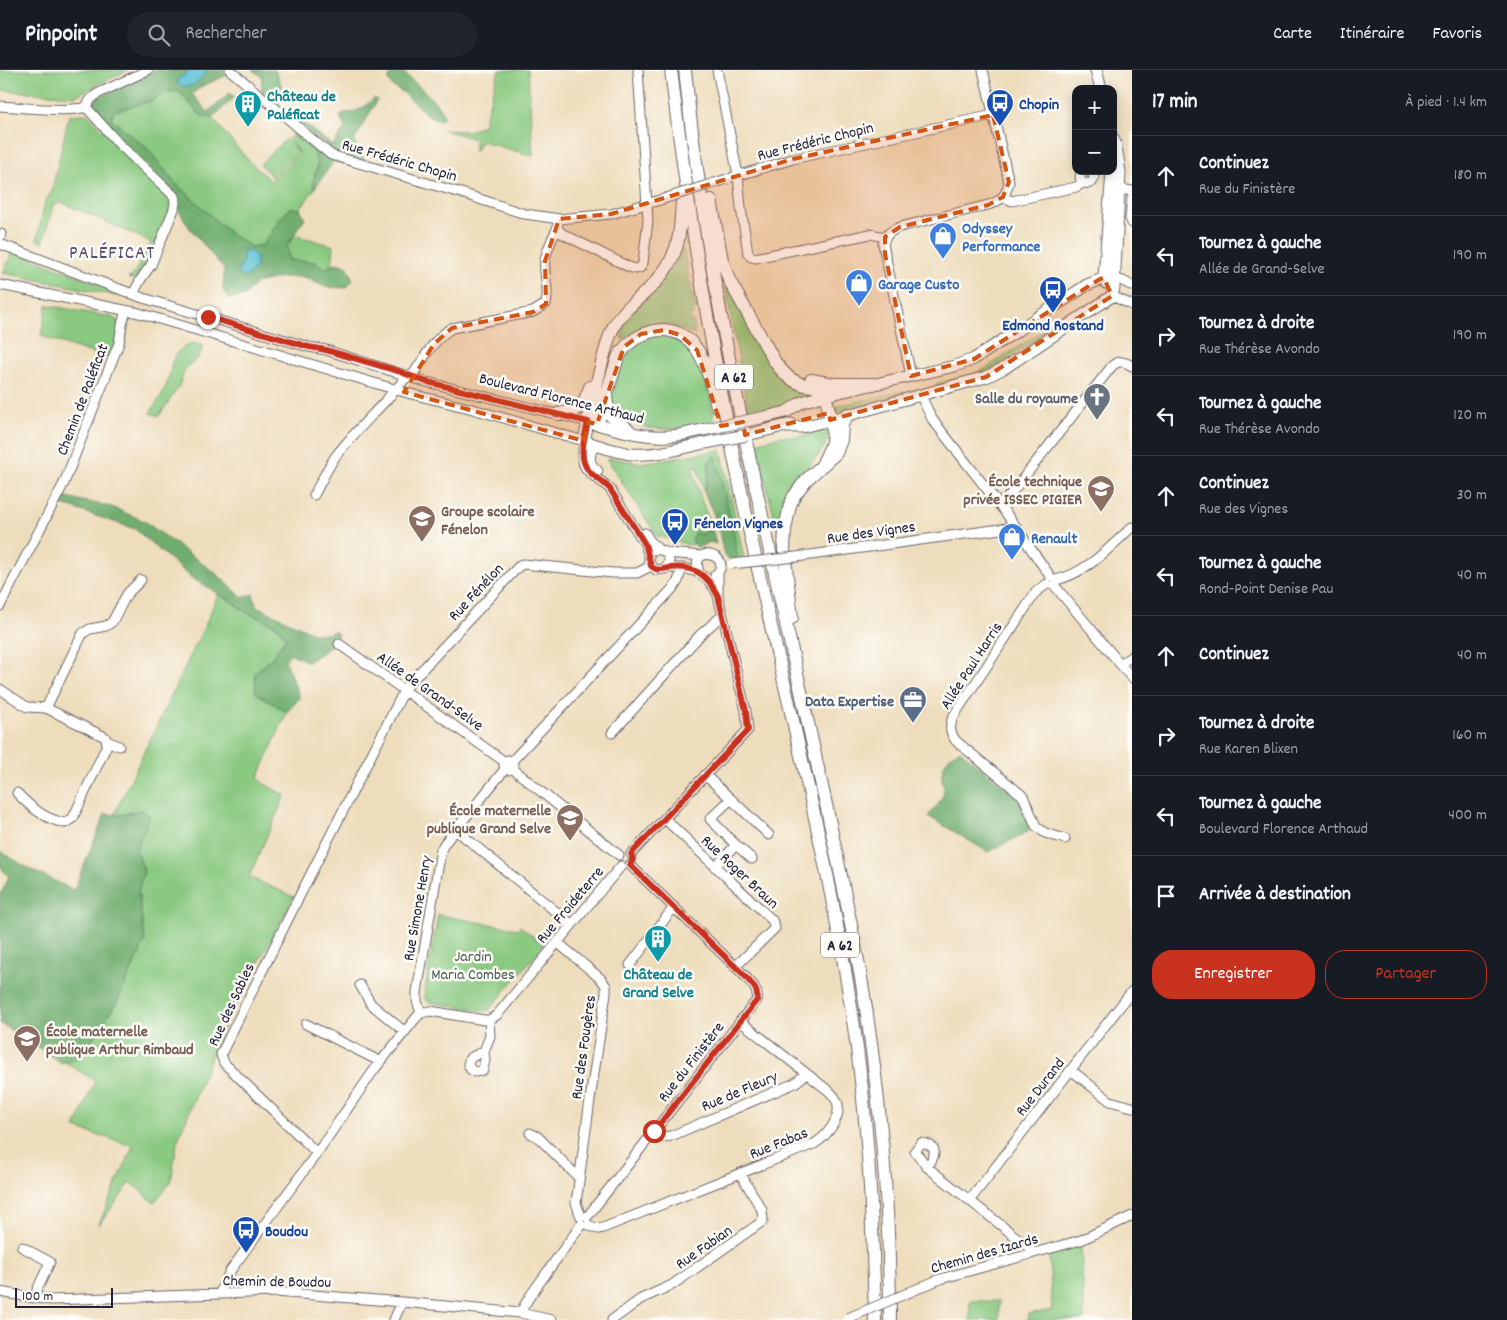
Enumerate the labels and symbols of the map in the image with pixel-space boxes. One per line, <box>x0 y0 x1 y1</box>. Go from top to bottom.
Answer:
place label: Château de Paléficat <box>267 86 336 127</box>
bus stop icon: Chopin <box>985 88 1015 127</box>
building icon: Château de Paléficat <box>233 89 263 128</box>
place label: Chopin <box>1019 94 1059 117</box>
street label: Rue Frédéric Chopin <box>755 117 876 168</box>
street label: Rue Frédéric Chopin <box>339 134 460 189</box>
place label: Odyssey Performance <box>962 218 1040 259</box>
shop icon: Odyssey Performance <box>928 221 958 260</box>
district label: PALÉFICAT <box>69 241 155 268</box>
shop icon: Garage Custo <box>844 268 874 307</box>
place label: Garage Custo <box>878 274 959 297</box>
bus stop icon: Edmond Rostand <box>1038 275 1068 314</box>
route end <box>197 306 220 329</box>
place label: Edmond Rostand <box>1002 315 1104 338</box>
street label: Chemin de Paléficat <box>51 341 115 459</box>
road number: A 62 <box>715 364 753 390</box>
street label: Boulevard Florence Arthaud <box>477 368 646 431</box>
church icon: Salle du royaume <box>1082 382 1112 421</box>
place label: Salle du royaume <box>975 388 1078 411</box>
place label: École technique privée ISSEC PIGIER <box>963 471 1082 512</box>
school or university icon: École technique privée ISSEC PIGIER <box>1086 474 1116 513</box>
place label: Groupe scolaire Fénelon <box>441 501 535 542</box>
school or university icon: Groupe scolaire Fénelon <box>407 504 437 543</box>
bus stop icon: Fénelon Vignes <box>660 507 690 546</box>
place label: Fénelon Vignes <box>694 513 784 536</box>
street label: Rue des Vignes <box>826 516 917 551</box>
shop icon: Renault <box>997 522 1027 561</box>
place label: Renault <box>1031 528 1077 551</box>
street label: Rue Fénélon <box>444 559 510 627</box>
street label: Allée Paul Harris <box>935 618 1009 715</box>
street label: Allée de Grand-Selve <box>371 647 488 738</box>
office icon: Data Expertise <box>898 685 928 724</box>
place label: Data Expertise <box>805 691 894 714</box>
place label: École maternelle publique Grand Selve <box>427 800 551 841</box>
school or university icon: École maternelle publique Grand Selve <box>555 803 585 842</box>
street label: Rue Roger Braun <box>695 831 783 915</box>
street label: Rue Simone Henry <box>398 853 439 963</box>
street label: Rue Froideterre <box>532 862 610 949</box>
building icon: Château de Grand Selve <box>643 924 673 963</box>
road number: A 62 <box>821 932 859 958</box>
park label: Jardin Maria Combes <box>431 946 515 987</box>
street label: Rue des Sables <box>203 959 262 1050</box>
place label: Château de Grand Selve <box>622 964 694 1005</box>
street label: Rue des Fougères <box>566 993 603 1101</box>
street label: Rue du Finistère <box>653 1017 731 1108</box>
place label: École maternelle publique Arthur Rimbaud <box>46 1021 194 1062</box>
school or university icon: École maternelle publique Arthur Rimbaud <box>12 1024 42 1063</box>
street label: Rue Durand <box>1011 1053 1071 1122</box>
street label: Rue de Fleury <box>698 1066 782 1119</box>
route start <box>643 1120 666 1143</box>
street label: Rue Fabas <box>746 1122 812 1166</box>
bus stop icon: Boudou <box>231 1215 261 1254</box>
street label: Rue Fabian <box>671 1220 738 1276</box>
place label: Boudou <box>265 1221 308 1244</box>
street label: Chemin des Izards <box>928 1228 1041 1281</box>
street label: Chemin de Boudou <box>222 1270 332 1295</box>
scale bar <box>15 1285 112 1308</box>

